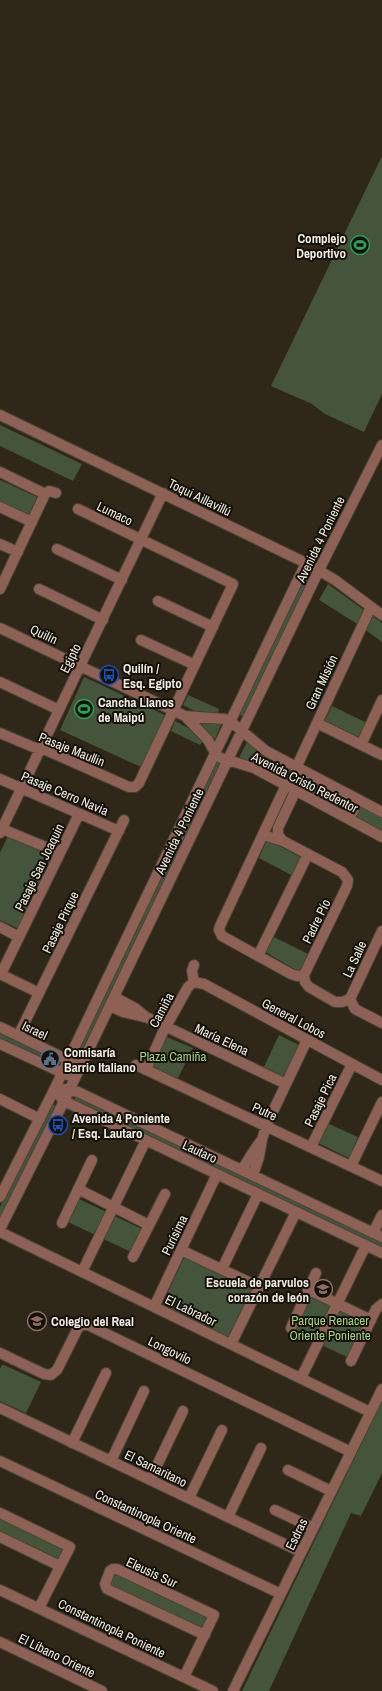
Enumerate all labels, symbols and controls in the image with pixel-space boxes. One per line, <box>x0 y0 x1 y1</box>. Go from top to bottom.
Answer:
place label: Complejo Deportivo <box>296 230 346 262</box>
sports icon: Complejo Deportivo <box>349 234 371 256</box>
street label: Toqui Aillavillú <box>165 475 234 520</box>
street label: Avenida 4 Poniente <box>292 493 349 586</box>
street label: Lumaco <box>94 497 136 529</box>
street label: Quilín <box>27 621 60 648</box>
street label: Egipto <box>56 641 85 676</box>
street label: Gran Misión <box>301 652 342 712</box>
place label: Quilín / Esq. Egipto <box>123 660 182 692</box>
bus stop icon: Quilín / Esq. Egipto <box>98 664 120 686</box>
place label: Cancha Llanos de Maipú <box>98 694 174 726</box>
sports icon: Cancha Llanos de Maipú <box>73 698 95 720</box>
street label: Pasaje Maullin <box>36 728 107 770</box>
street label: Avenida Cristo Redentor <box>248 748 361 817</box>
street label: Pasaje Cerro Navia <box>19 767 111 819</box>
street label: Avenida 4 Poniente <box>151 785 208 878</box>
street label: Pasaje San Joaquin <box>11 821 68 914</box>
street label: Pasaje Pirque <box>38 888 83 956</box>
street label: Padre Pío <box>298 896 335 946</box>
street label: La Salle <box>339 938 370 980</box>
street label: Camiña <box>145 990 178 1031</box>
street label: General Lobos <box>259 995 329 1042</box>
street label: Israel <box>19 1017 50 1044</box>
street label: María Elena <box>192 1020 251 1059</box>
place label: Comisaría Barrio Italiano <box>64 1044 136 1076</box>
public building icon: Comisaría Barrio Italiano <box>39 1048 61 1070</box>
park label: Plaza Camiña <box>140 1048 207 1065</box>
street label: Pasaje Pica <box>300 1071 341 1130</box>
street label: Putre <box>250 1098 280 1125</box>
place label: Avenida 4 Poniente / Esq. Lautaro <box>72 1110 170 1142</box>
bus stop icon: Avenida 4 Poniente / Esq. Lautaro <box>47 1114 69 1136</box>
street label: Lautaro <box>180 1136 220 1167</box>
street label: Purísima <box>157 1212 191 1258</box>
place label: Escuela de parvulos corazón de león <box>206 1274 309 1306</box>
school or university icon: Escuela de parvulos corazón de león <box>312 1278 334 1300</box>
street label: El Labrador <box>162 1291 220 1330</box>
school or university icon: Colegio del Real <box>26 1310 48 1332</box>
park label: Parque Renacer Oriente Poniente <box>289 1312 371 1344</box>
place label: Colegio del Real <box>51 1313 134 1330</box>
street label: Longovilo <box>145 1333 194 1368</box>
street label: El Samaritano <box>122 1446 190 1491</box>
street label: Constantinopla Oriente <box>92 1485 199 1547</box>
street label: Esdras <box>282 1516 311 1553</box>
street label: Eleusis Sur <box>123 1553 180 1592</box>
street label: Constantinopla Poniente <box>55 1595 168 1662</box>
street label: El Líbano Oriente <box>15 1629 98 1681</box>

